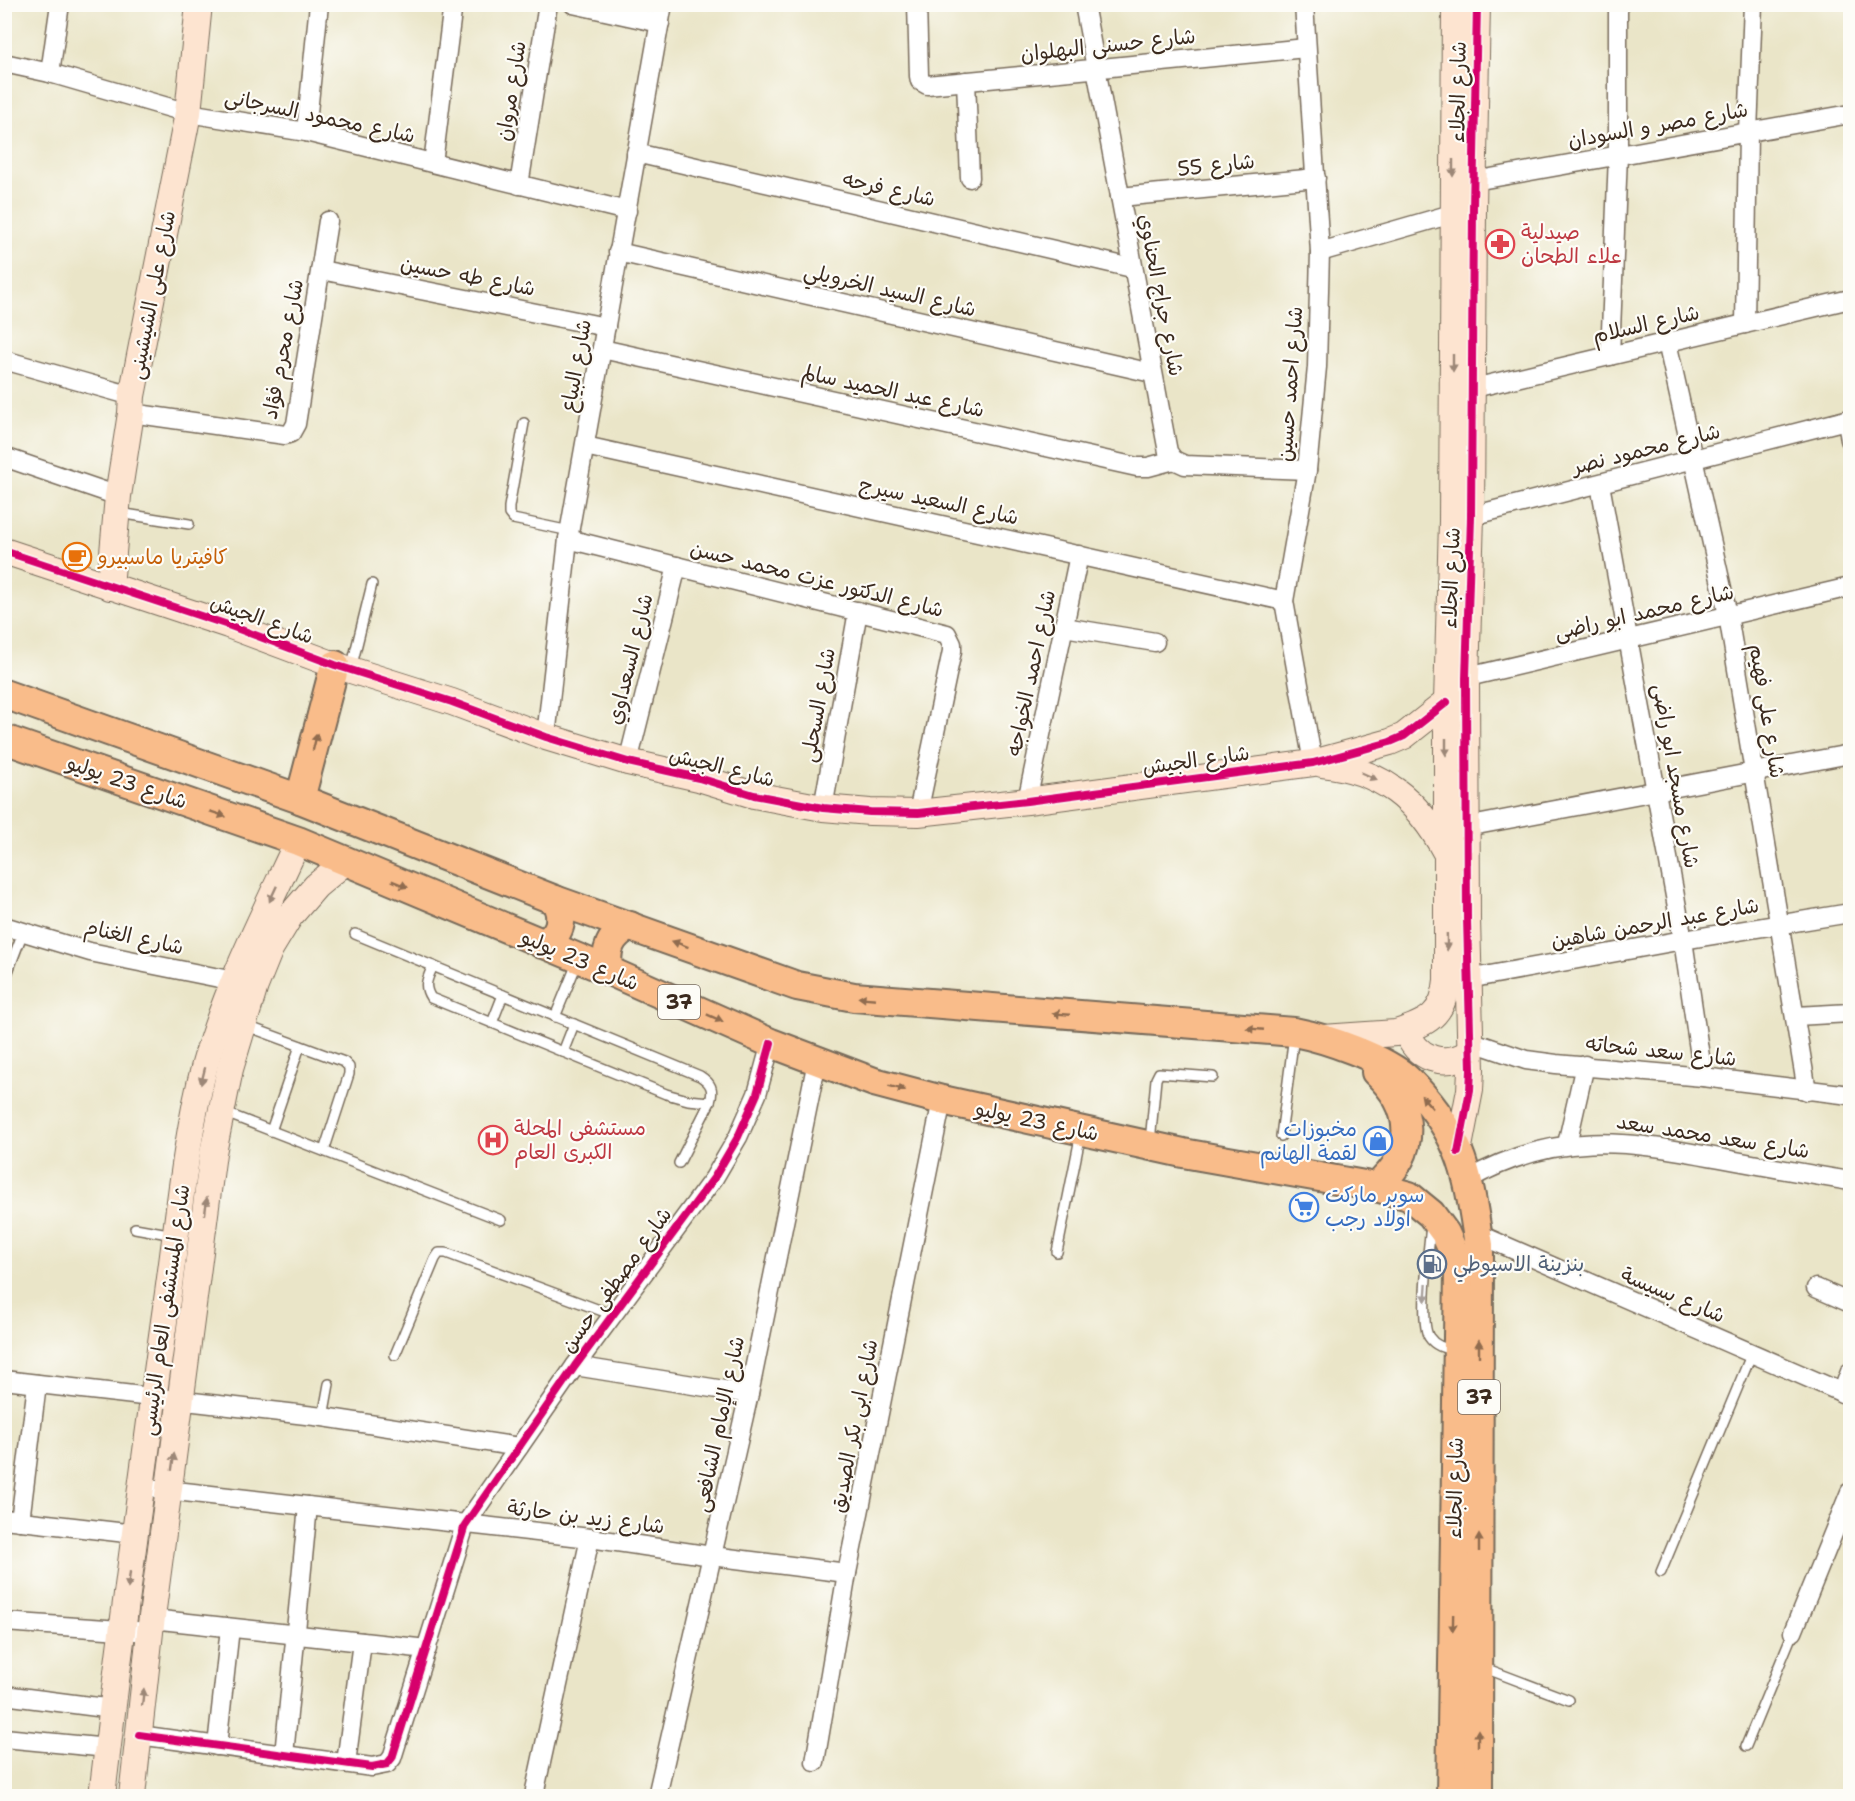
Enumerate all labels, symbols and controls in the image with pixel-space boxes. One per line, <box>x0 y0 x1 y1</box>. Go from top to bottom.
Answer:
street label: شارع حسنى البهلوان <box>1019 22 1197 69</box>
street label: شارع مروان <box>489 39 534 143</box>
street label: شارع الجلاء <box>1443 41 1474 143</box>
street label: شارع محمود السرجانى <box>222 82 418 151</box>
street label: شارع مصر و السودان <box>1566 95 1750 156</box>
street label: شارع 55 <box>1176 147 1256 184</box>
one-way arrow <box>1449 158 1458 177</box>
street label: شارع فرحه <box>840 165 938 214</box>
street label: شارع على الشيشينى <box>122 208 183 382</box>
street label: شارع جراج الحناوي <box>1131 211 1190 379</box>
place label: صيدلية علاء الطحان <box>1521 218 1622 270</box>
pharmacy icon: صيدلية علاء الطحان <box>1484 228 1516 260</box>
street label: شارع طه حسين <box>398 249 538 304</box>
street label: شارع السيد الخرويلي <box>800 257 979 328</box>
street label: شارع محرم فؤاد <box>256 276 312 422</box>
street label: شارع السلام <box>1590 298 1703 352</box>
street label: شارع احمد حسين <box>1271 305 1310 463</box>
street label: شارع البياع <box>554 317 599 415</box>
one-way arrow <box>1448 353 1458 372</box>
street label: شارع عبد الحميد سالم <box>799 358 987 426</box>
street label: شارع محمود نصر <box>1567 417 1723 482</box>
street label: شارع السعيد سيرج <box>856 470 1021 533</box>
street label: شارع الجلاء <box>1435 527 1468 629</box>
street label: شارع الدكتور عزت محمد حسن <box>687 534 947 625</box>
cafe icon: كافيتريا ماسبيرو <box>61 541 93 573</box>
place label: كافيتريا ماسبيرو <box>97 543 228 571</box>
street label: شارع محمد ابو راضى <box>1551 578 1737 647</box>
street label: شارع الجيش <box>206 587 317 652</box>
street label: شارع احمد الخواجه <box>1000 587 1063 759</box>
street label: شارع السعداوي <box>600 591 661 728</box>
street label: شارع على فهيم <box>1741 642 1791 780</box>
street label: شارع السحلى <box>794 645 843 765</box>
street label: شارع مسجد ابو راضى <box>1645 682 1706 871</box>
one-way arrow <box>310 733 320 751</box>
one-way arrow <box>1441 737 1451 756</box>
street label: شارع الجيش <box>1141 739 1252 782</box>
street label: شارع الجيش <box>666 740 778 795</box>
street label: شارع 23 يوليو <box>62 748 191 817</box>
one-way arrow <box>1361 771 1379 781</box>
one-way arrow <box>209 810 227 819</box>
one-way arrow <box>392 879 410 889</box>
one-way arrow <box>269 886 278 903</box>
street label: شارع عبد الرحمن شاهين <box>1549 891 1762 956</box>
street label: شارع الغنام <box>81 913 186 963</box>
street label: شارع 23 يوليو <box>515 922 643 998</box>
one-way arrow <box>1442 932 1451 951</box>
one-way arrow <box>671 938 689 948</box>
road number: 37 <box>658 985 700 1019</box>
one-way arrow <box>857 993 876 1003</box>
one-way arrow <box>1051 1009 1070 1018</box>
one-way arrow <box>706 1014 723 1023</box>
one-way arrow <box>1246 1024 1265 1034</box>
street label: شارع سعد شحاته <box>1584 1029 1738 1074</box>
one-way arrow <box>197 1066 207 1085</box>
one-way arrow <box>888 1084 906 1093</box>
street label: شارع 23 يوليو <box>972 1094 1101 1149</box>
one-way arrow <box>1421 1095 1434 1110</box>
street label: شارع سعد محمد سعد <box>1614 1107 1812 1166</box>
place label: مستشفى المحلة الكبرى العام <box>514 1114 646 1168</box>
place label: مخبوزات لقمة الهانم <box>1260 1115 1357 1169</box>
hospital icon: مستشفى المحلة الكبرى العام <box>477 1124 509 1156</box>
shop icon: مخبوزات لقمة الهانم <box>1362 1125 1394 1157</box>
place label: سوبر ماركت اولاد رجب <box>1325 1181 1424 1233</box>
street label: شارع المستشفى العام الرئيسى <box>133 1183 198 1438</box>
supermarket icon: سوبر ماركت اولاد رجب <box>1288 1191 1320 1223</box>
one-way arrow <box>202 1196 211 1215</box>
street label: شارع مصطفى حسن <box>554 1202 679 1359</box>
fuel station icon: بنزينة الاسيوطي <box>1416 1248 1448 1280</box>
place label: بنزينة الاسيوطي <box>1453 1250 1584 1283</box>
street label: شارع بسيسة <box>1616 1261 1729 1330</box>
one-way arrow <box>1421 1283 1431 1302</box>
street label: شارع الإمام الشافعى <box>687 1333 753 1515</box>
street label: شارع ابى بكر الصديق <box>823 1337 886 1515</box>
one-way arrow <box>1474 1339 1484 1358</box>
road number: 37 <box>1458 1380 1500 1414</box>
street label: شارع الجلاء <box>1440 1437 1471 1539</box>
one-way arrow <box>168 1452 177 1471</box>
street label: شارع زيد بن حارثة <box>506 1493 666 1542</box>
one-way arrow <box>1474 1534 1484 1553</box>
one-way arrow <box>125 1571 134 1590</box>
one-way arrow <box>1448 1613 1458 1632</box>
one-way arrow <box>138 1687 148 1706</box>
one-way arrow <box>1474 1729 1483 1748</box>

